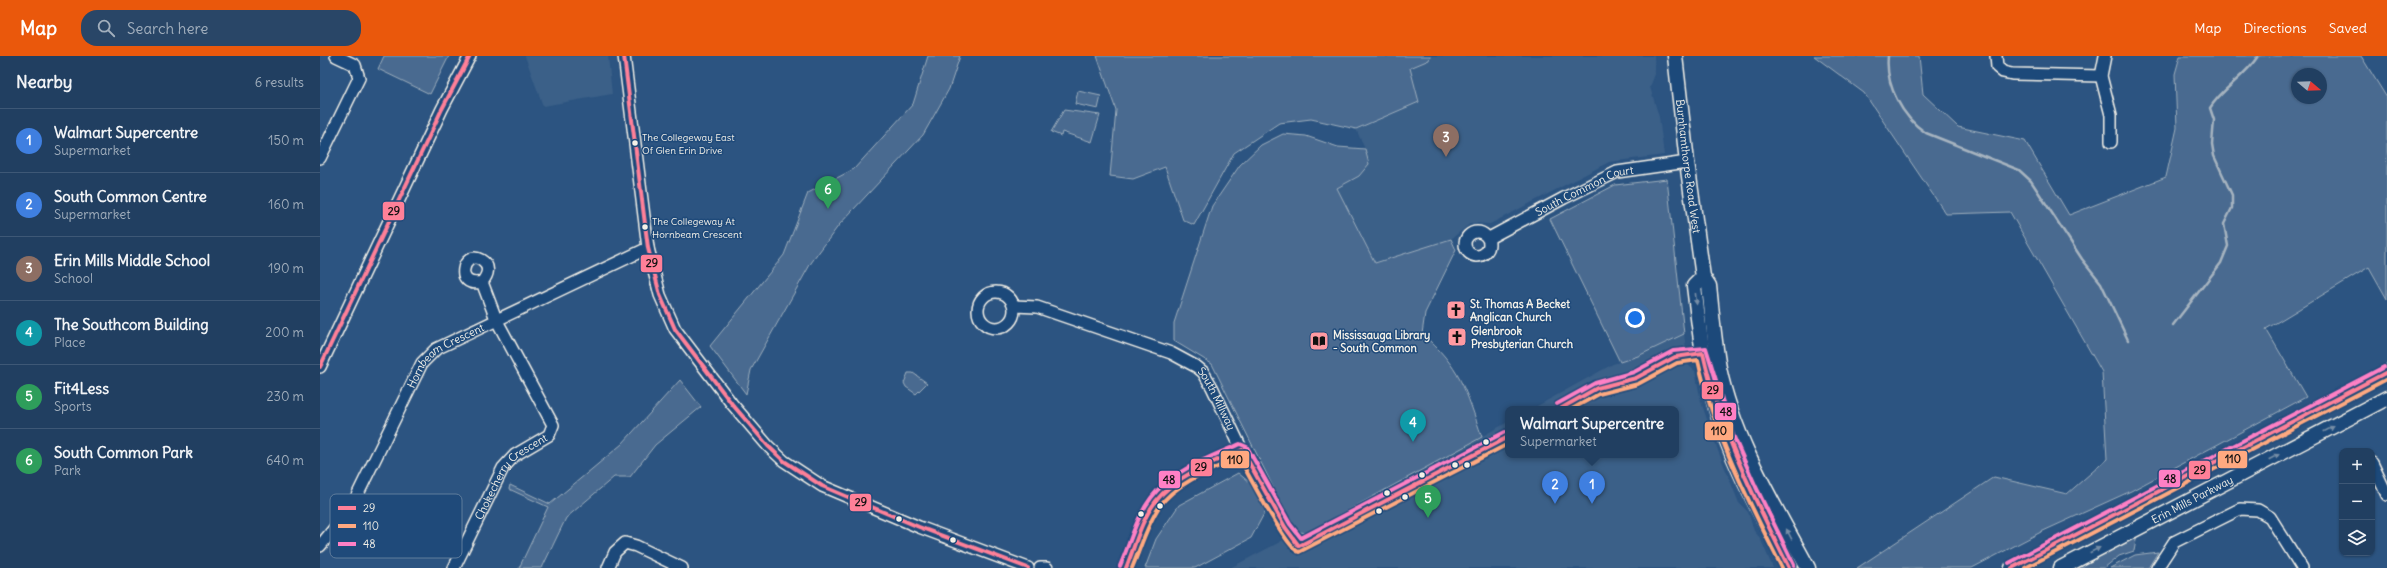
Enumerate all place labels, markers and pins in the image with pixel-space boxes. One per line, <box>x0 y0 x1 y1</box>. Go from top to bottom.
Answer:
pin: 3 <box>1433 124 1459 157</box>
place label: The Collegeway East Of Glen Erin Drive <box>642 131 735 157</box>
marker: The Collegeway East Of Glen Erin Drive <box>630 138 640 148</box>
pin: 6 <box>815 176 841 209</box>
place label: The Collegeway At Hornbeam Crescent <box>652 215 743 241</box>
marker: The Collegeway At Hornbeam Crescent <box>640 222 650 232</box>
place label: St. Thomas A Becket Anglican Church <box>1470 297 1570 325</box>
church icon: St. Thomas A Becket Anglican Church <box>1445 299 1467 321</box>
place label: Glenbrook Presbyterian Church <box>1471 324 1574 352</box>
church icon: Glenbrook Presbyterian Church <box>1446 326 1468 348</box>
place label: Mississauga Library - South Common <box>1333 328 1430 355</box>
library icon: Mississauga Library - South Common <box>1308 330 1330 352</box>
pin: 4 <box>1400 409 1426 442</box>
unlabelled marker <box>1481 437 1491 447</box>
unlabelled marker <box>1450 460 1460 470</box>
unlabelled marker <box>1462 460 1472 470</box>
unlabelled marker <box>1417 470 1427 480</box>
pin: 2 <box>1542 471 1568 504</box>
pin: 1 <box>1579 471 1605 504</box>
pin: 5 <box>1415 485 1441 518</box>
unlabelled marker <box>1382 488 1392 498</box>
unlabelled marker <box>1400 492 1410 502</box>
unlabelled marker <box>1155 501 1165 511</box>
unlabelled marker <box>1374 506 1384 516</box>
unlabelled marker <box>1136 509 1146 519</box>
unlabelled marker <box>894 514 904 524</box>
unlabelled marker <box>948 535 958 545</box>

